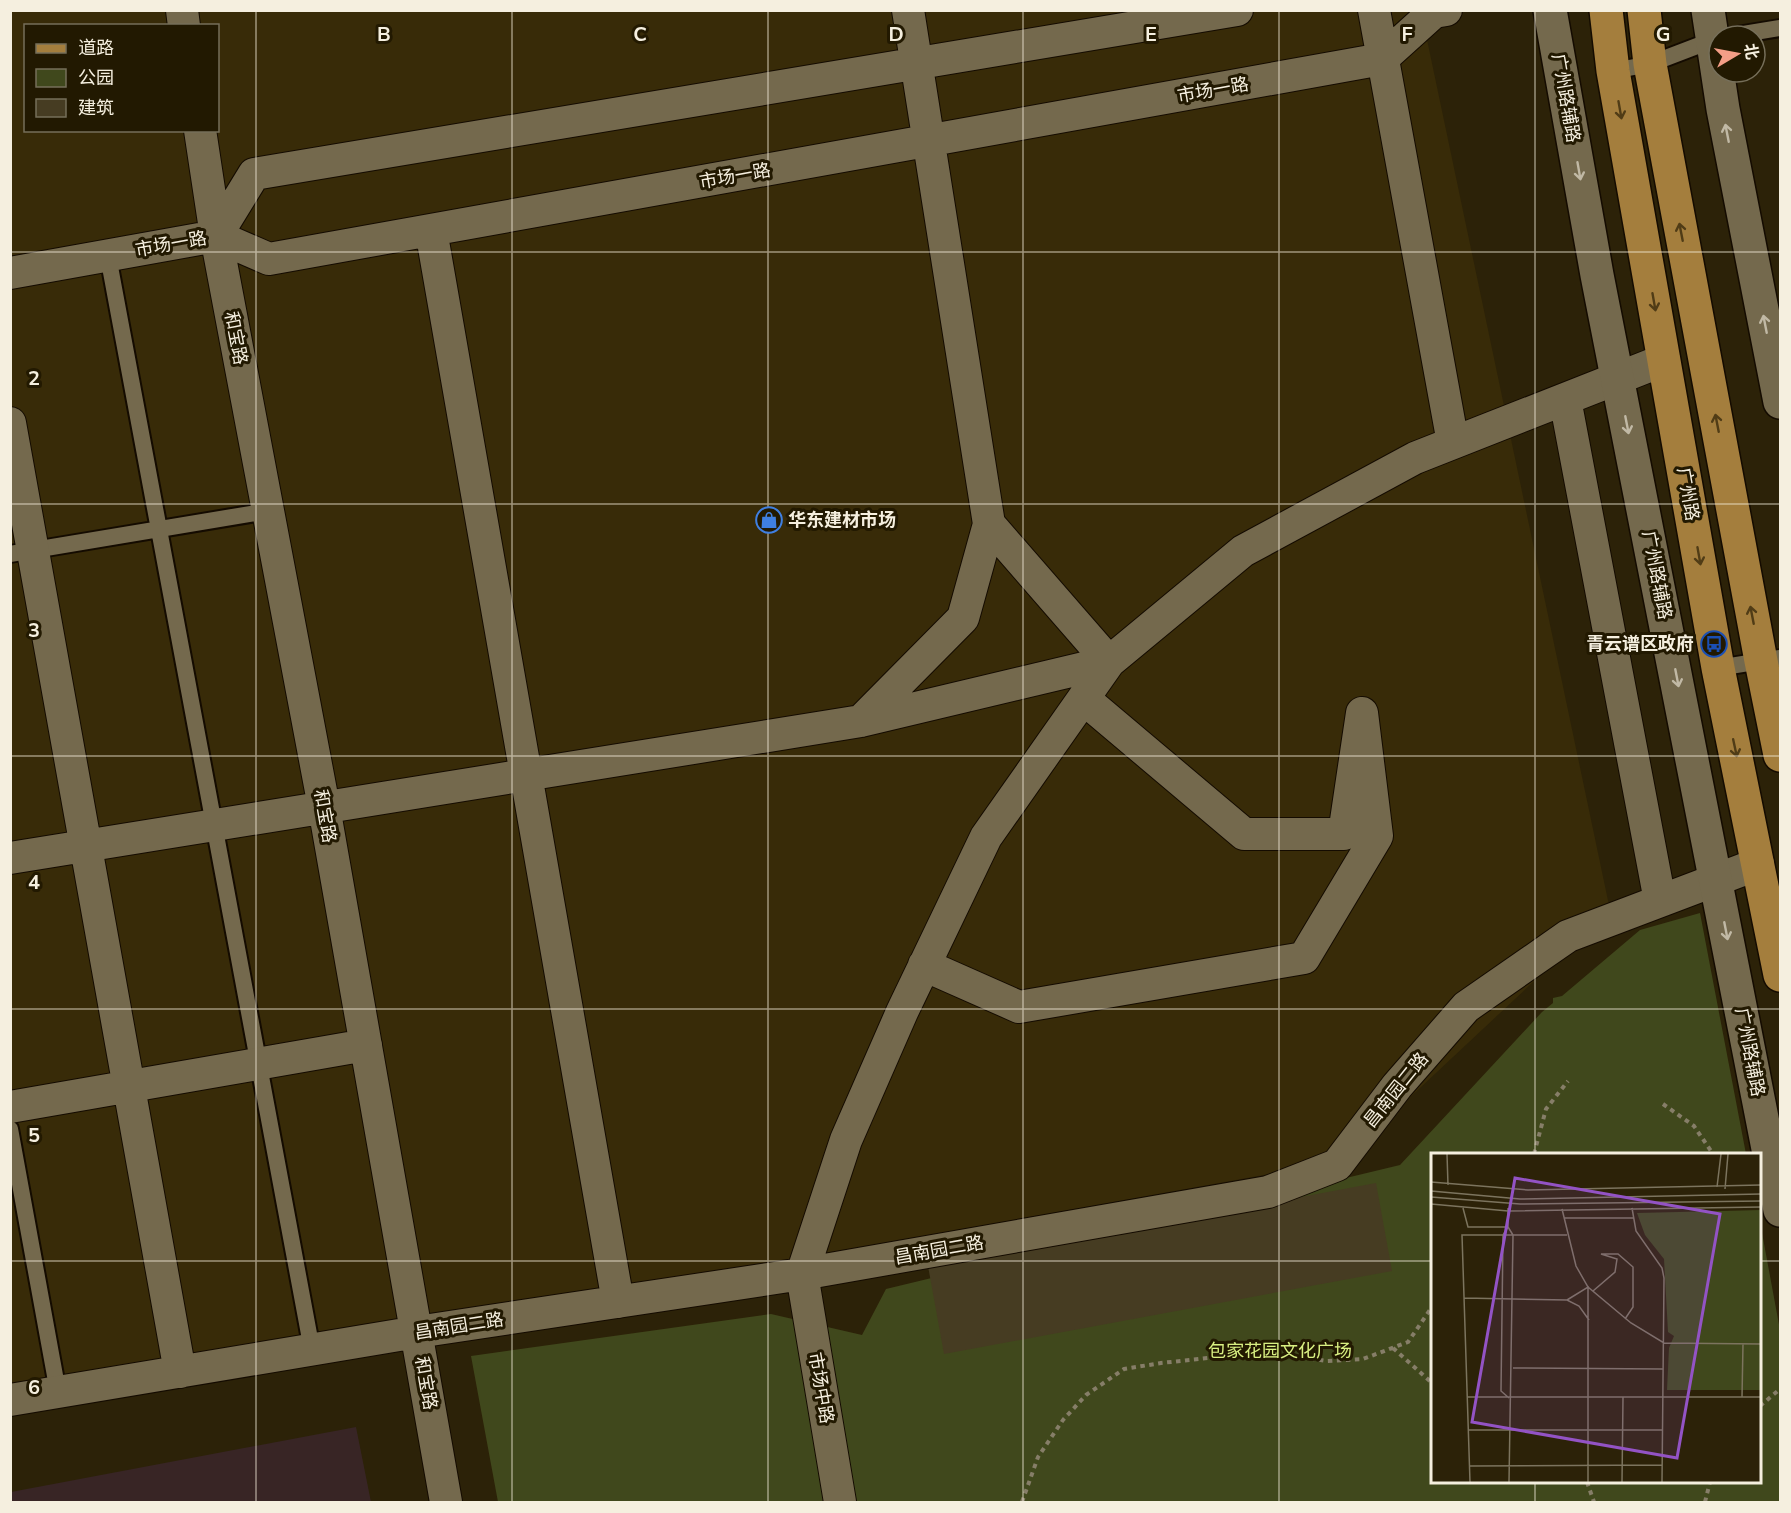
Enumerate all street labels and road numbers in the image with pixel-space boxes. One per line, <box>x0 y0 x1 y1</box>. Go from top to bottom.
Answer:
street label: 广州路辅路 <box>1546 52 1586 144</box>
street label: 市场一路 <box>1175 72 1251 108</box>
street label: 市场一路 <box>697 158 773 194</box>
street label: 市场一路 <box>133 226 209 262</box>
street label: 和宝路 <box>219 309 253 367</box>
street label: 广州路 <box>1671 465 1705 523</box>
street label: 广州路辅路 <box>1637 529 1677 621</box>
street label: 和宝路 <box>308 787 342 845</box>
street label: 广州路辅路 <box>1730 1006 1770 1098</box>
street label: 昌南园二路 <box>1358 1047 1434 1133</box>
street label: 昌南园二路 <box>893 1230 985 1270</box>
street label: 昌南园二路 <box>413 1307 505 1345</box>
street label: 市场中路 <box>803 1350 839 1426</box>
street label: 和宝路 <box>409 1354 443 1412</box>

